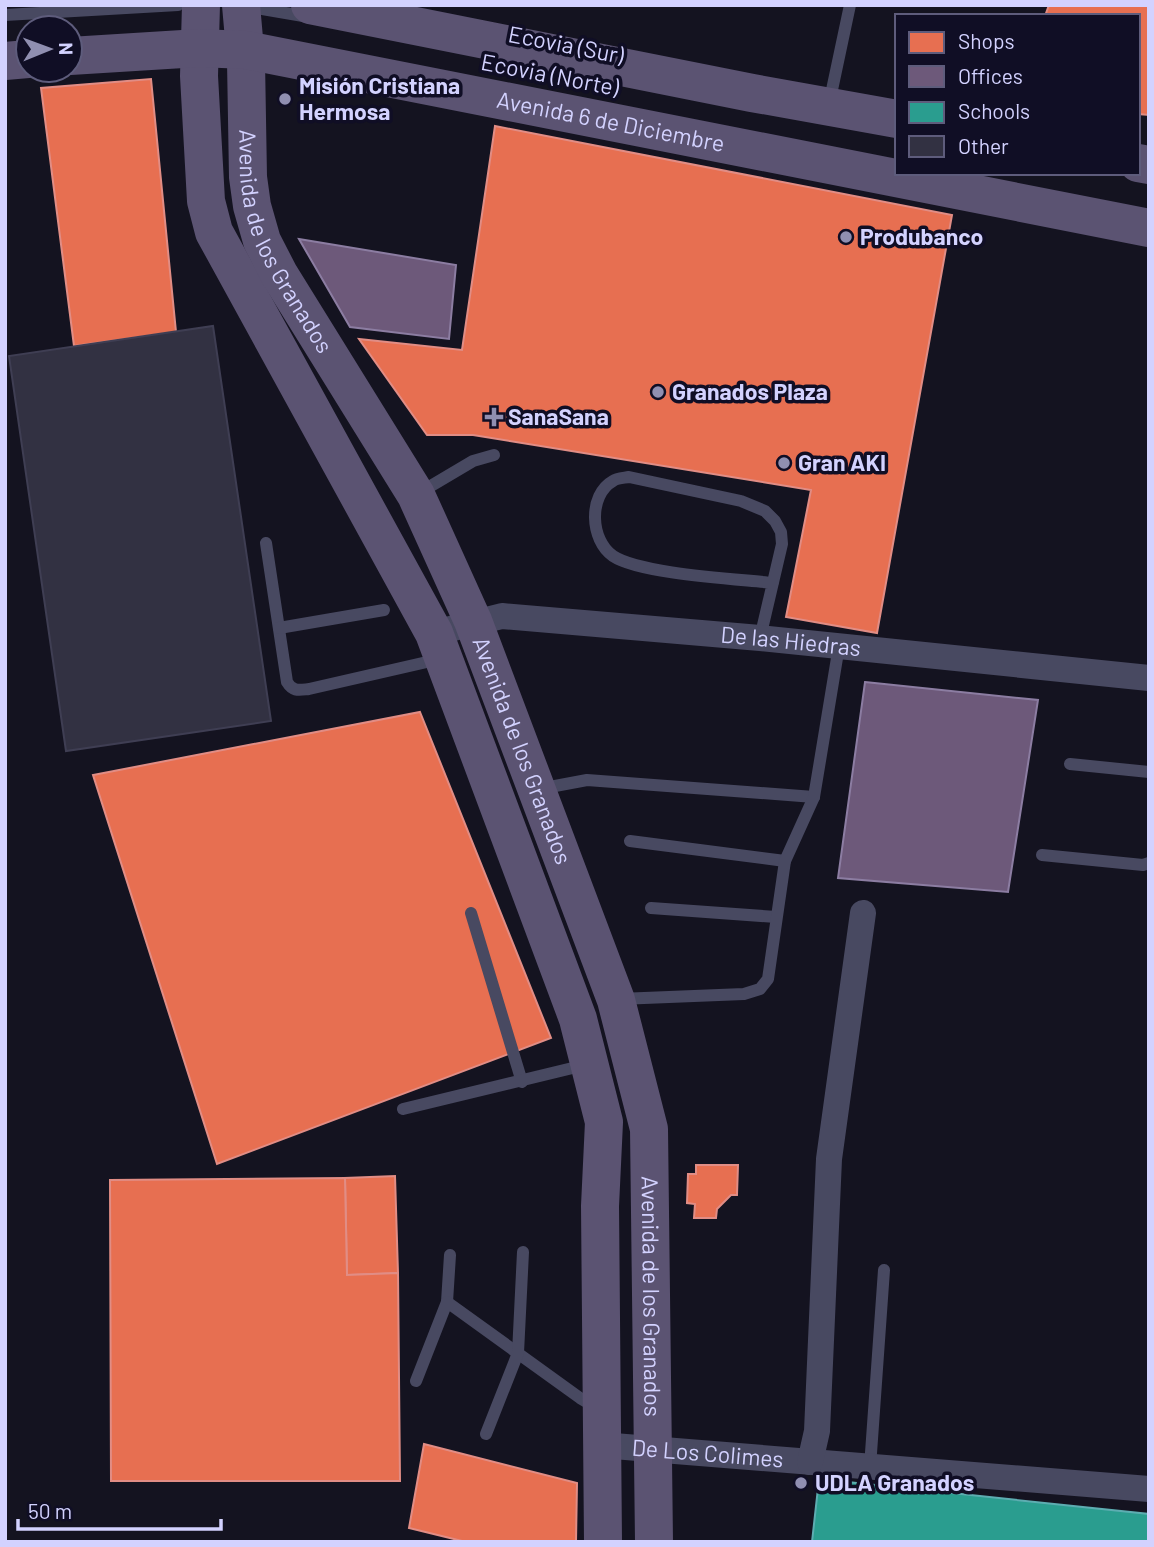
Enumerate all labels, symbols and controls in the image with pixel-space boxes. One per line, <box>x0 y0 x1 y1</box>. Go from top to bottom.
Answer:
north arrow <box>14 14 84 84</box>
legend <box>895 14 1140 175</box>
street label: Ecovia (Sur) <box>506 19 627 69</box>
text: Shops <box>958 28 1015 53</box>
text: N <box>55 42 78 55</box>
street label: Ecovia (Norte) <box>479 47 623 101</box>
text: Offices <box>958 63 1023 88</box>
place label: Misión Cristiana Hermosa <box>299 71 460 125</box>
street label: Avenida 6 de Diciembre <box>495 85 727 157</box>
marker: Misión Cristiana Hermosa <box>277 91 293 107</box>
text: Schools <box>958 98 1030 123</box>
street label: Avenida de los Granados <box>234 129 339 358</box>
text: Other <box>958 133 1009 158</box>
place label: Produbanco <box>860 222 983 250</box>
marker: Produbanco <box>838 229 854 245</box>
place label: Granados Plaza <box>672 377 828 405</box>
marker: Granados Plaza <box>650 384 666 400</box>
place label: SanaSana <box>508 402 609 430</box>
marker: SanaSana <box>486 409 502 425</box>
place label: Gran AKI <box>798 448 886 476</box>
marker: Gran AKI <box>776 455 792 471</box>
street label: De las Hiedras <box>720 620 862 661</box>
street label: Avenida de los Granados <box>467 633 578 868</box>
street label: Avenida de los Granados <box>637 1176 667 1417</box>
street label: De Los Colimes <box>631 1433 785 1473</box>
place label: UDLA Granados <box>815 1468 974 1496</box>
marker: UDLA Granados <box>793 1475 809 1491</box>
scale bar <box>18 1488 220 1532</box>
text: 50 m <box>28 1498 72 1523</box>

